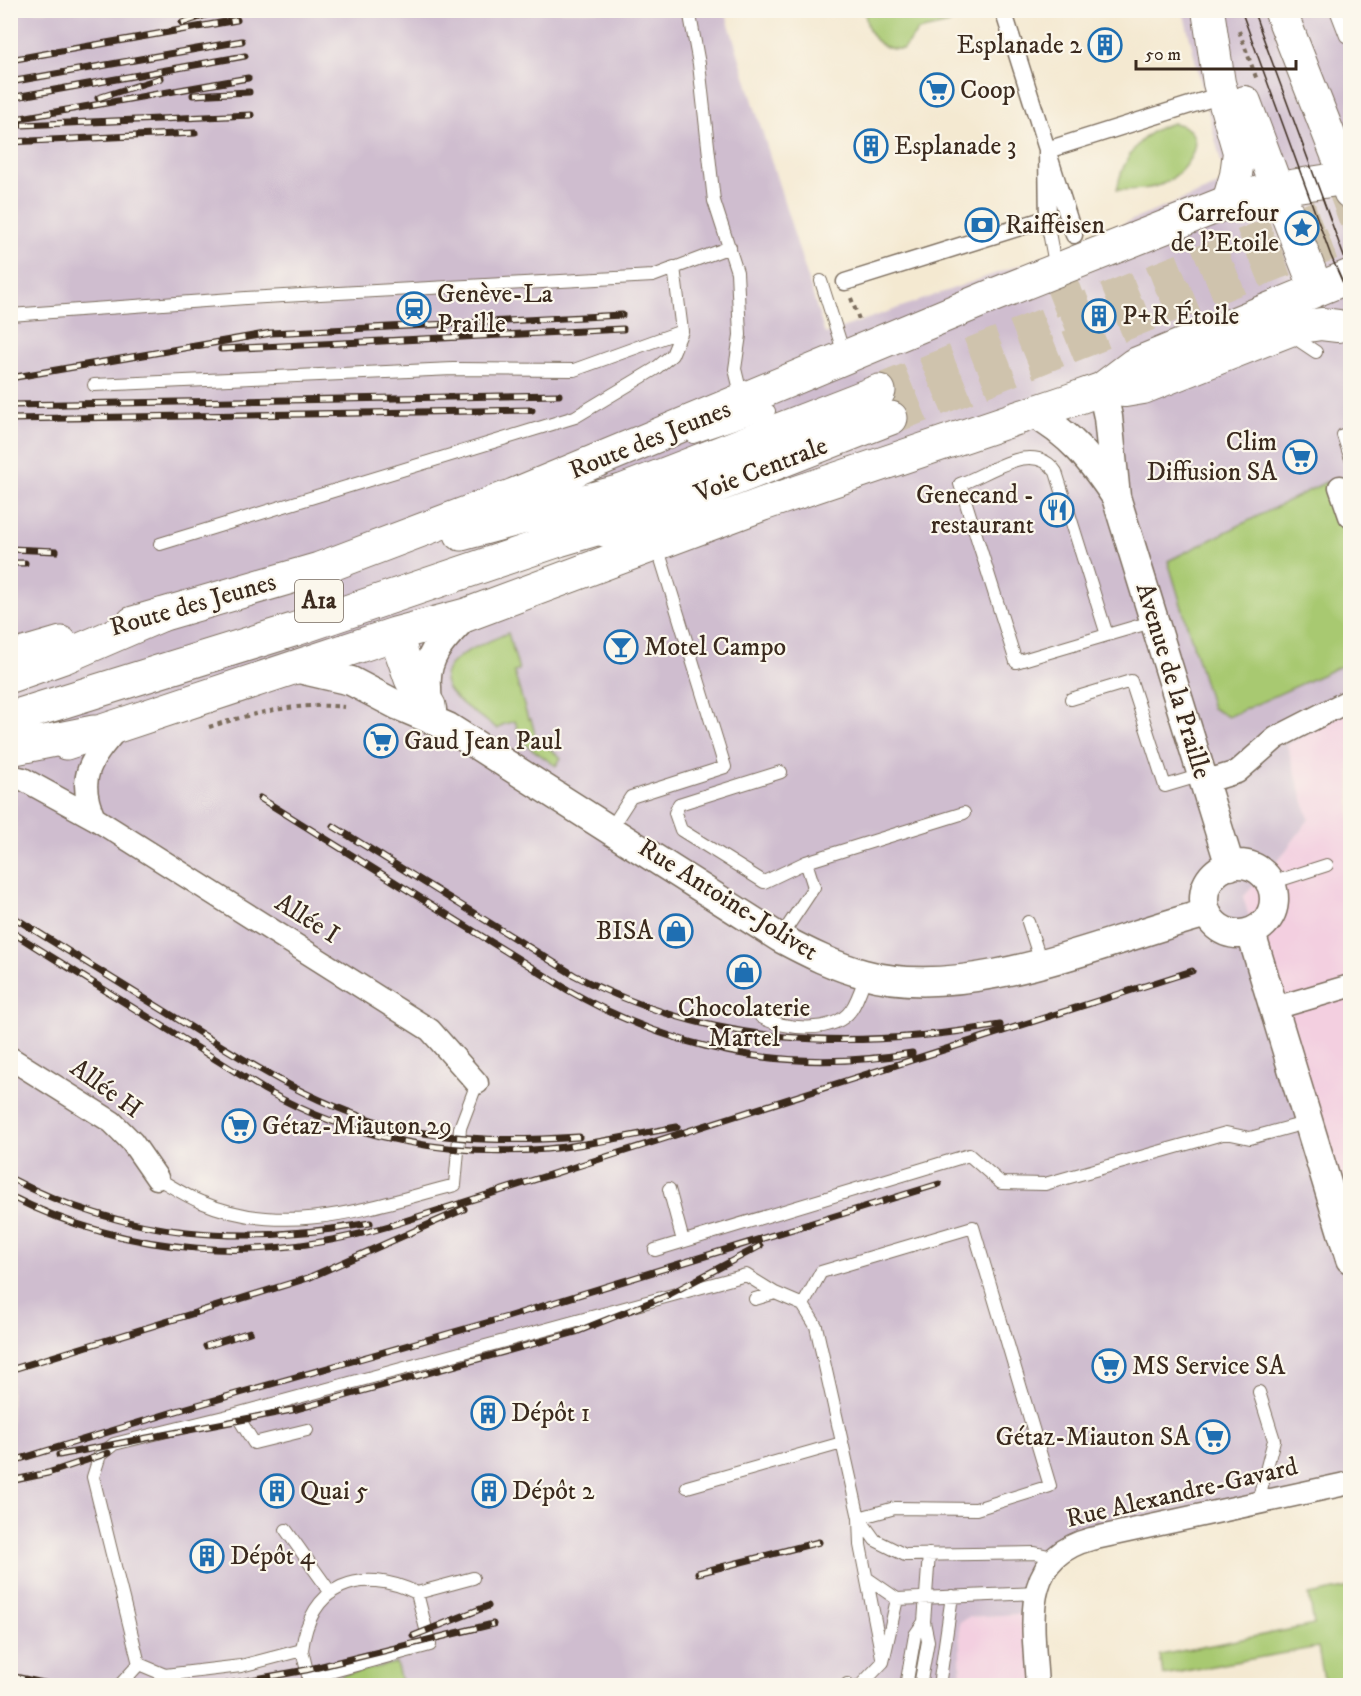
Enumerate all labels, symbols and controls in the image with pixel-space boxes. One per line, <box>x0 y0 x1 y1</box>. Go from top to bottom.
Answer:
building icon: Esplanade 2 <box>1087 27 1123 63</box>
place label: Esplanade 2 <box>956 29 1082 62</box>
scale bar <box>1136 33 1296 71</box>
text: 50 m <box>1145 44 1181 66</box>
supermarket icon: Coop <box>919 72 955 108</box>
place label: Coop <box>960 74 1016 107</box>
building icon: Esplanade 3 <box>853 128 889 164</box>
place label: Esplanade 3 <box>894 130 1017 163</box>
place label: Carrefour de l'Etoile <box>1171 197 1279 260</box>
bank icon: Raiffeisen <box>964 207 1000 243</box>
place label: Raiffeisen <box>1005 209 1105 242</box>
place icon: Carrefour de l'Etoile <box>1284 210 1320 246</box>
place label: Genève-La Praille <box>437 278 553 341</box>
station icon: Genève-La Praille <box>396 291 432 327</box>
building icon: P+R Étoile <box>1081 298 1117 334</box>
place label: P+R Étoile <box>1122 300 1239 333</box>
street label: Route des Jeunes <box>564 393 736 487</box>
place label: Clim Diffusion SA <box>1147 426 1277 489</box>
street label: Voie Centrale <box>689 430 832 511</box>
supermarket icon: Clim Diffusion SA <box>1282 439 1318 475</box>
place label: Genecand - restaurant <box>916 479 1034 542</box>
restaurant icon: Genecand - restaurant <box>1039 492 1075 528</box>
street label: Route des Jeunes <box>106 566 280 644</box>
street label: Avenue de la Praille <box>1128 579 1218 783</box>
road number: A1a <box>295 580 343 622</box>
bar icon: Motel Campo <box>603 629 639 665</box>
place label: Motel Campo <box>644 631 786 664</box>
supermarket icon: Gaud Jean Paul <box>363 723 399 759</box>
place label: Gaud Jean Paul <box>404 725 562 758</box>
street label: Rue Antoine-Jolivet <box>632 831 824 969</box>
street label: Allée I <box>269 886 345 952</box>
shop icon: BISA <box>658 913 694 949</box>
place label: BISA <box>596 915 653 948</box>
shop icon: Chocolaterie Martel <box>726 954 762 990</box>
place label: Chocolaterie Martel <box>678 992 810 1055</box>
street label: Allée H <box>64 1052 148 1126</box>
supermarket icon: Gétaz-Miauton 29 <box>221 1108 257 1144</box>
place label: Gétaz-Miauton 29 <box>262 1110 452 1143</box>
supermarket icon: MS Service SA <box>1091 1348 1127 1384</box>
place label: MS Service SA <box>1132 1350 1286 1383</box>
building icon: Dépôt 1 <box>470 1395 506 1431</box>
place label: Dépôt 1 <box>511 1397 590 1430</box>
supermarket icon: Gétaz-Miauton SA <box>1195 1419 1231 1455</box>
place label: Gétaz-Miauton SA <box>995 1421 1190 1454</box>
street label: Rue Alexandre-Gavard <box>1063 1450 1301 1536</box>
building icon: Quai 5 <box>259 1473 295 1509</box>
building icon: Dépôt 2 <box>471 1473 507 1509</box>
place label: Quai 5 <box>300 1475 368 1508</box>
place label: Dépôt 2 <box>512 1475 595 1508</box>
building icon: Dépôt 4 <box>189 1538 225 1574</box>
place label: Dépôt 4 <box>230 1540 316 1573</box>

